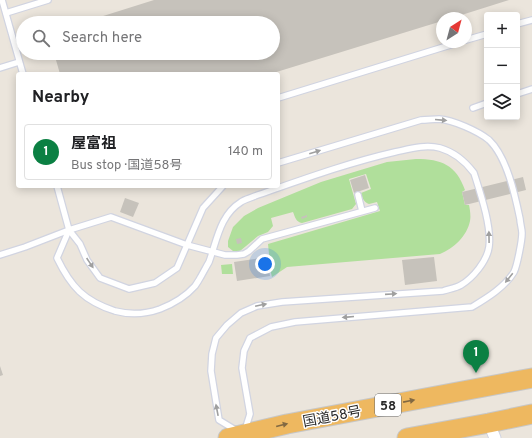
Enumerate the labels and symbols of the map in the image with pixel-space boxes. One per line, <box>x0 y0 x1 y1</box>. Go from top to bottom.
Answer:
north arrow <box>436 12 472 48</box>
one-way arrow <box>435 117 447 124</box>
one-way arrow <box>310 149 322 155</box>
one-way arrow <box>486 230 492 243</box>
your location <box>255 254 275 274</box>
one-way arrow <box>86 258 94 268</box>
one-way arrow <box>505 272 514 283</box>
one-way arrow <box>385 291 397 298</box>
one-way arrow <box>255 302 268 308</box>
one-way arrow <box>342 314 354 321</box>
pin: 1 <box>463 340 489 373</box>
road number: 58 <box>375 394 401 416</box>
one-way arrow <box>403 398 415 404</box>
one-way arrow <box>214 403 220 416</box>
street label: 国道58号 <box>302 403 363 431</box>
one-way arrow <box>275 422 288 428</box>

